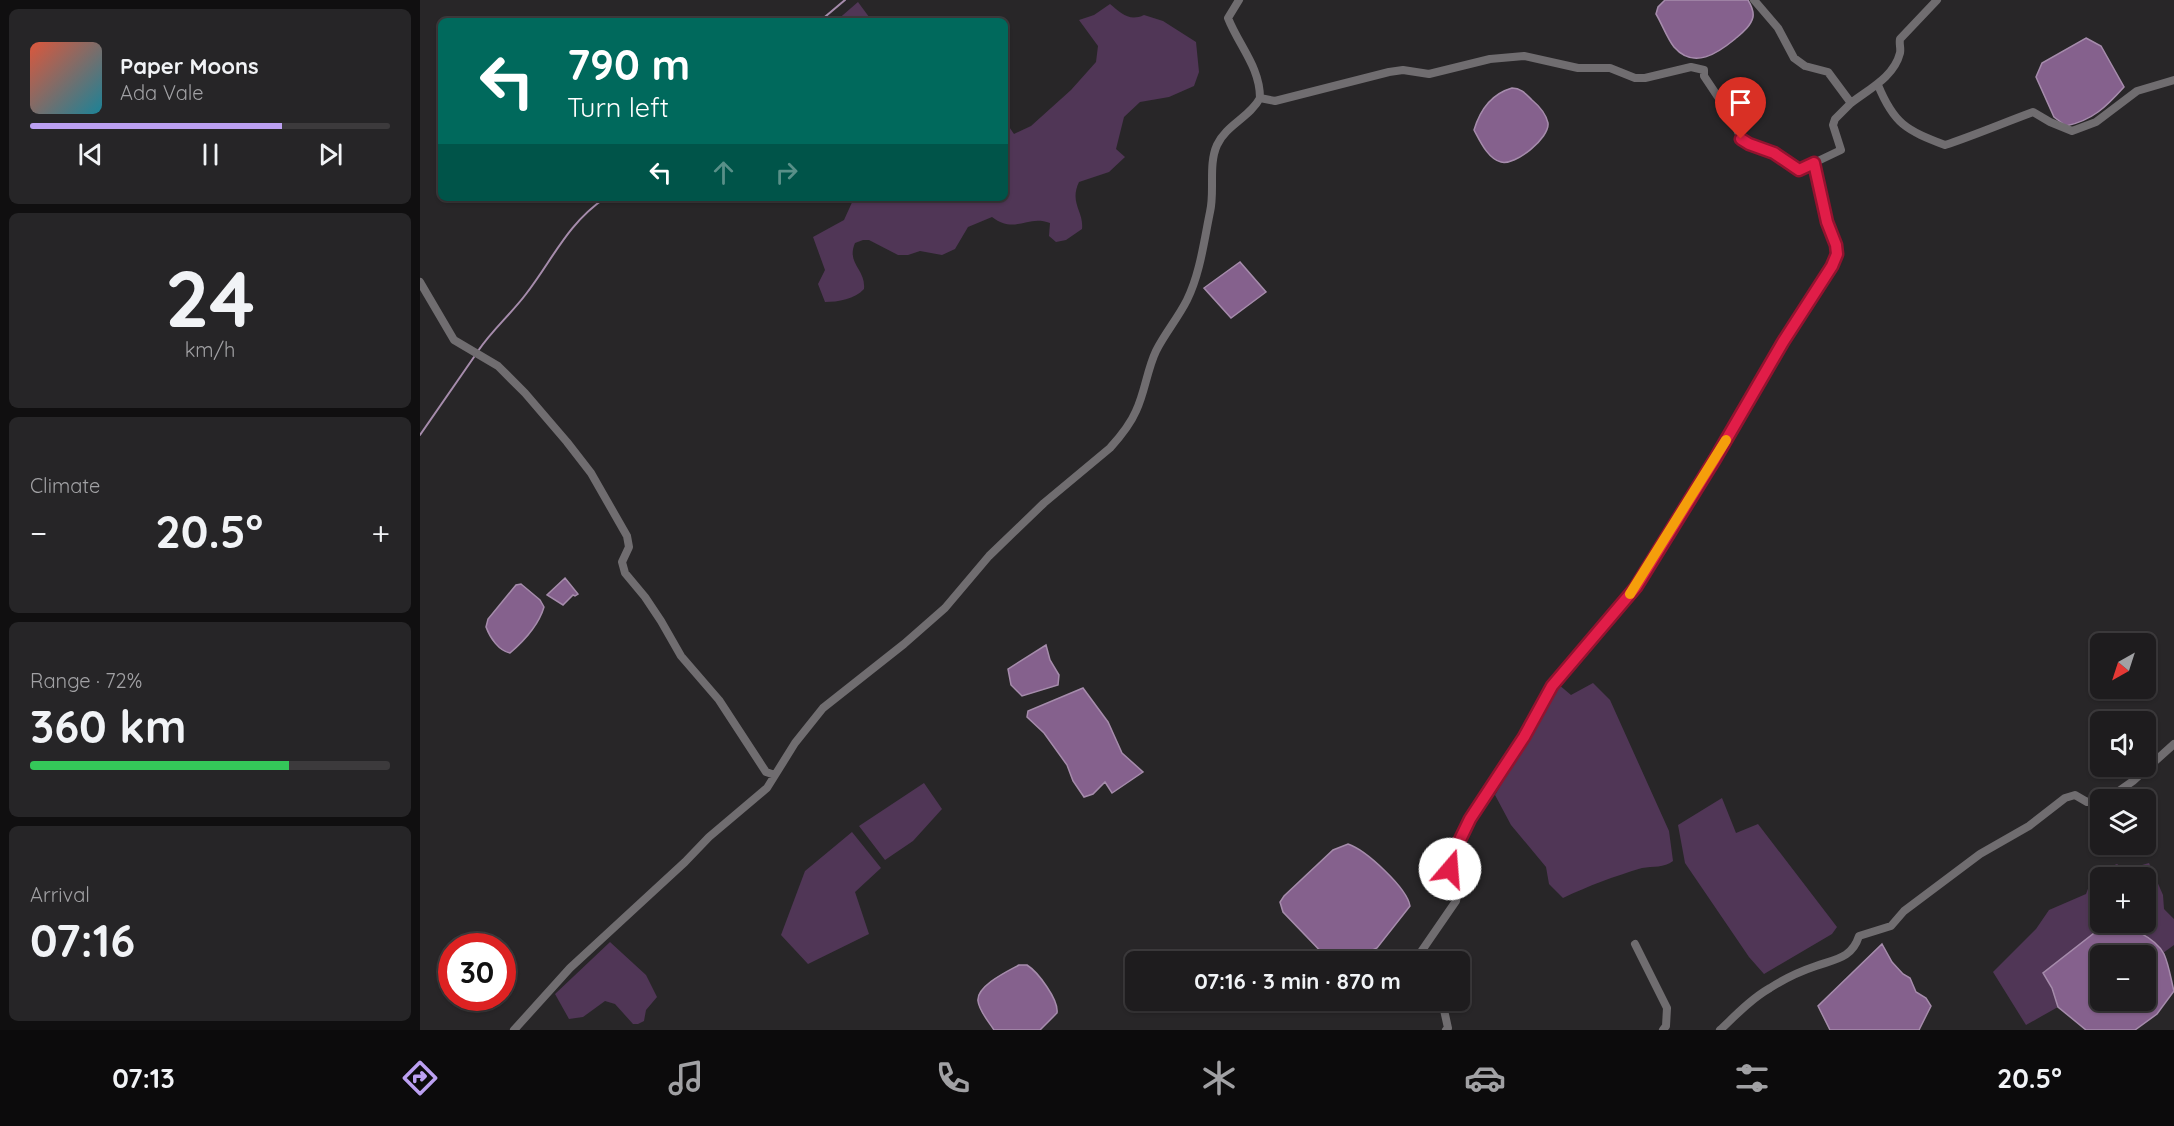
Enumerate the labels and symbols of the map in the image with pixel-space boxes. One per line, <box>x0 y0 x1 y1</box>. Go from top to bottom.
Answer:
pin <box>1715 77 1766 139</box>
north arrow <box>2090 633 2156 699</box>
position arrow <box>1418 837 1482 901</box>
speed limit sign: 30 <box>438 933 516 1011</box>

